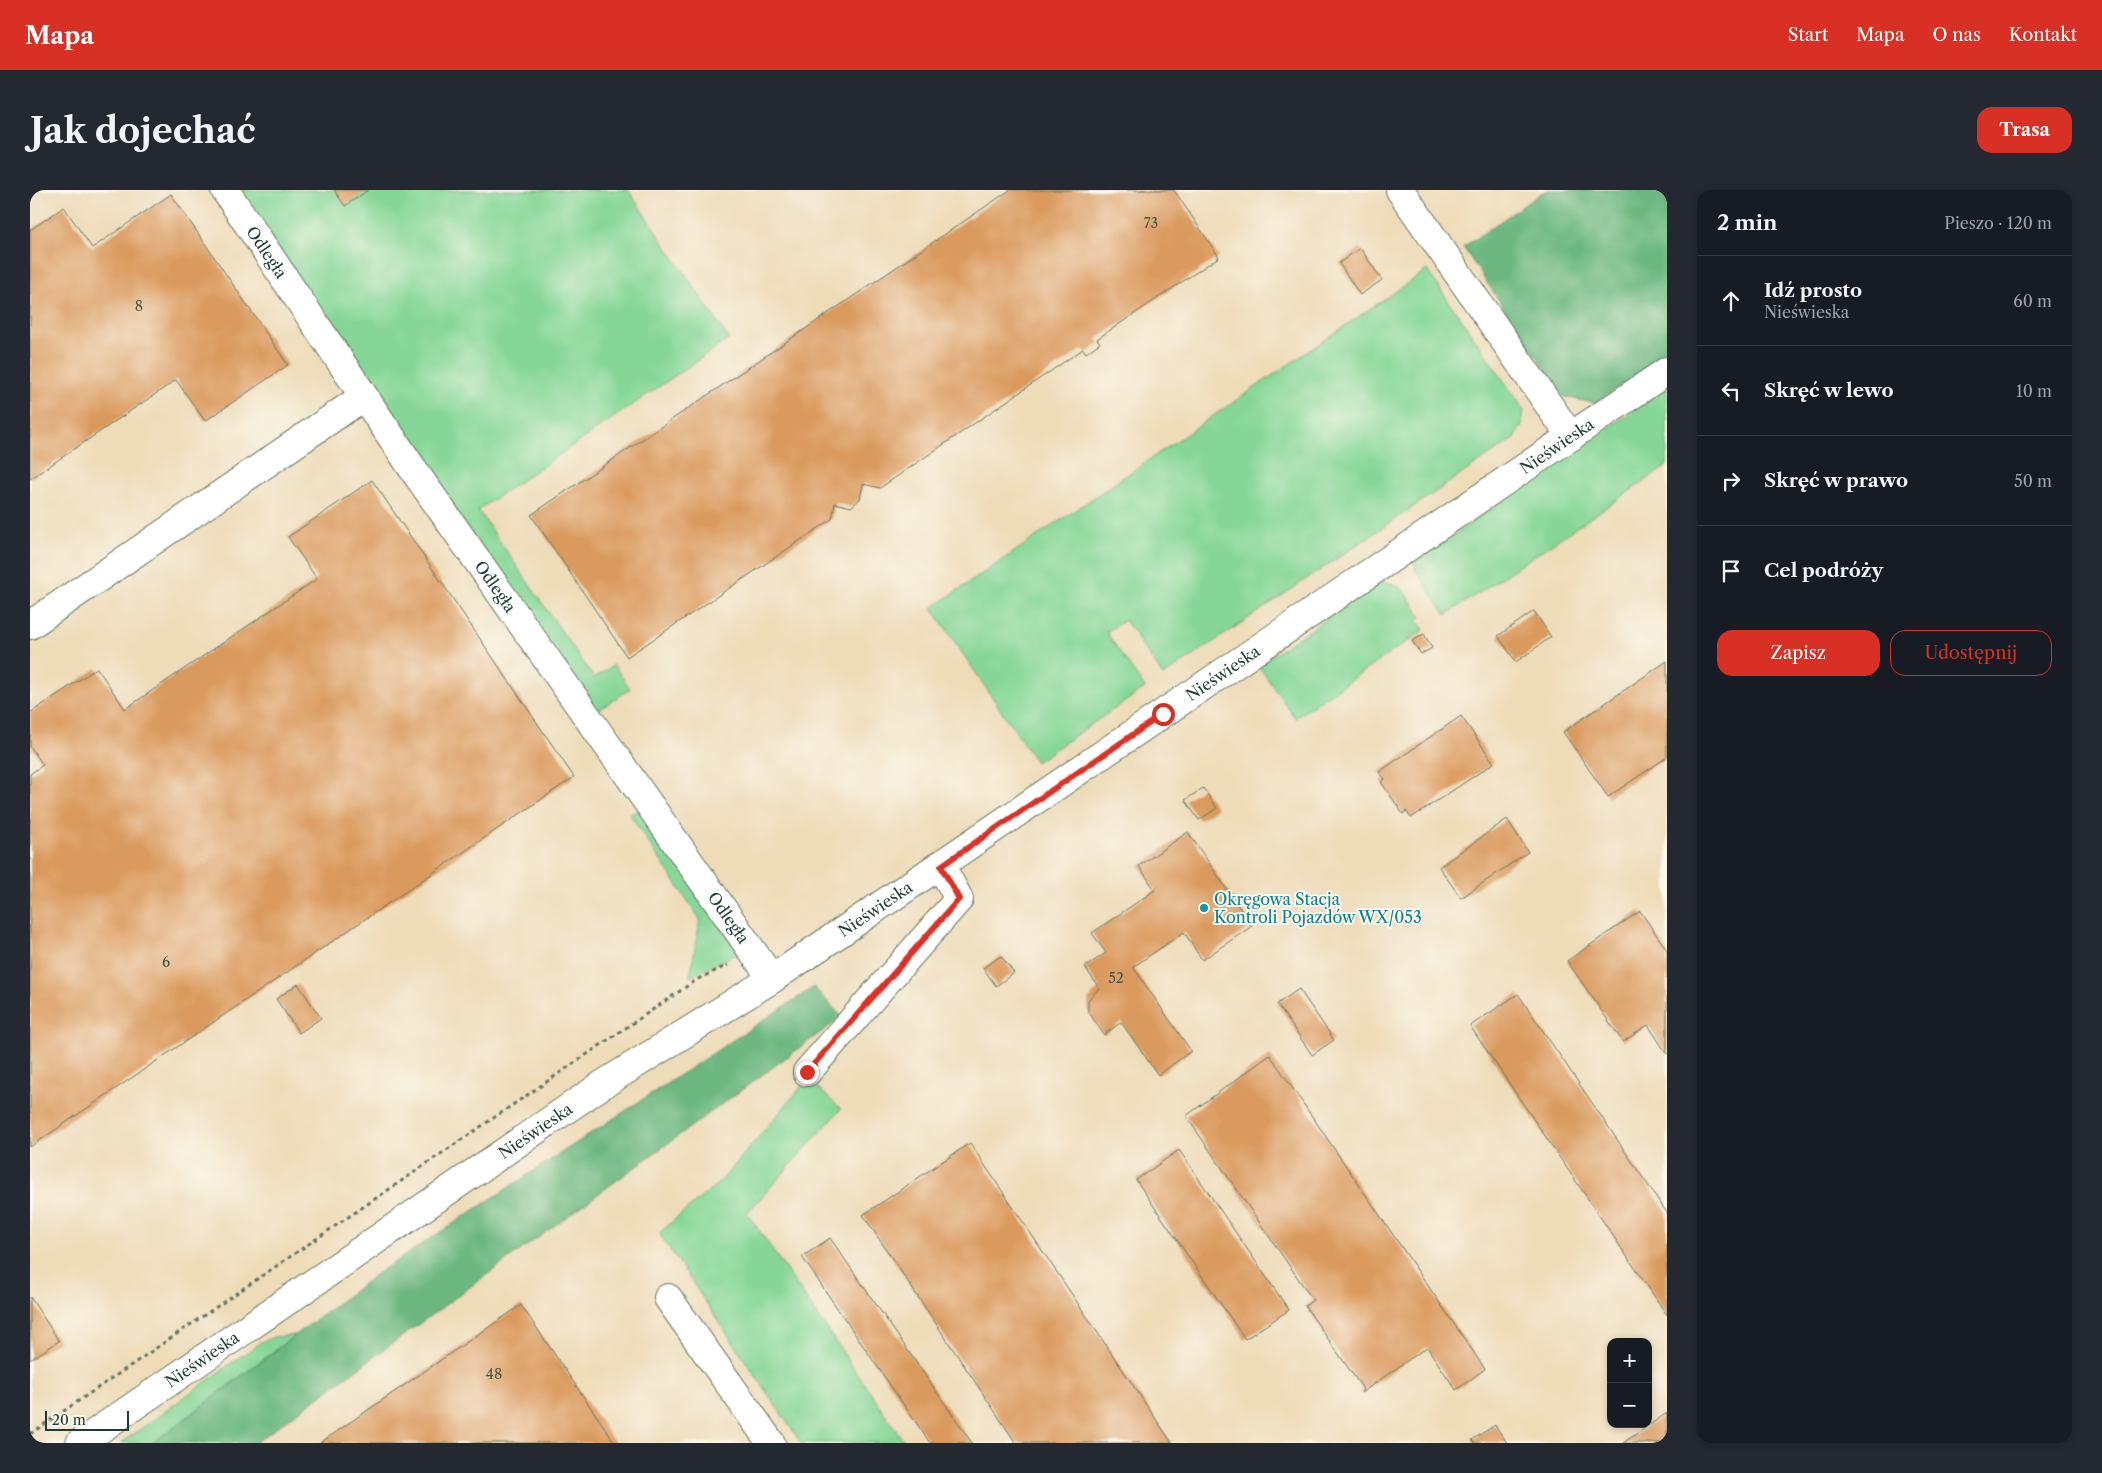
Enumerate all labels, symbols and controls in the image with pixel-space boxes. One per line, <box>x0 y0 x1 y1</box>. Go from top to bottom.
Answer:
text: Mapa <box>25 21 94 50</box>
text: Start <box>1788 24 1828 46</box>
text: Mapa <box>1856 24 1904 46</box>
text: O nas <box>1932 24 1981 46</box>
text: Kontakt <box>2009 24 2077 46</box>
button: Trasa <box>1977 107 2072 153</box>
text: Jak dojechać <box>30 109 256 152</box>
text: 2 min <box>1717 210 1777 235</box>
text: Pieszo · 120 m <box>1944 213 2052 233</box>
house number: 73 <box>1144 214 1158 232</box>
street label: Odległa <box>242 222 292 283</box>
text: Idź prosto <box>1764 279 1862 302</box>
icon: ahead <box>1717 287 1745 315</box>
text: 60 m <box>2013 291 2052 311</box>
house number: 8 <box>135 297 143 315</box>
text: Nieświeska <box>1764 302 1849 322</box>
icon: left <box>1717 377 1745 405</box>
text: Skręć w lewo <box>1764 379 1894 402</box>
text: 10 m <box>2016 381 2052 401</box>
street label: Nieświeska <box>1516 413 1598 478</box>
icon: right <box>1717 467 1745 495</box>
text: Skręć w prawo <box>1764 469 1908 492</box>
text: 50 m <box>2014 471 2052 491</box>
street label: Odległa <box>470 557 521 617</box>
icon: arrive <box>1717 557 1745 585</box>
text: Cel podróży <box>1764 559 1883 582</box>
button: Zapisz <box>1717 630 1880 676</box>
button: Udostępnij <box>1890 630 2052 676</box>
street label: Nieświeska <box>1182 640 1264 705</box>
route start <box>1152 703 1175 726</box>
street label: Nieświeska <box>834 876 916 941</box>
street label: Odległa <box>704 888 754 948</box>
place label: Okręgowa Stacja Kontroli Pojazdów WX/053 <box>1214 889 1422 927</box>
marker: Okręgowa Stacja Kontroli Pojazdów WX/053 <box>1198 902 1210 914</box>
house number: 6 <box>162 953 170 971</box>
house number: 52 <box>1108 969 1124 987</box>
route end <box>796 1061 819 1084</box>
street label: Nieświeska <box>494 1098 576 1163</box>
street label: Nieświeska <box>161 1327 243 1392</box>
map controls <box>1607 1338 1652 1428</box>
button: + <box>1607 1338 1652 1383</box>
house number: 48 <box>486 1365 502 1383</box>
button: − <box>1607 1383 1652 1428</box>
scale bar <box>45 1408 129 1431</box>
text: 20 m <box>52 1411 86 1429</box>

